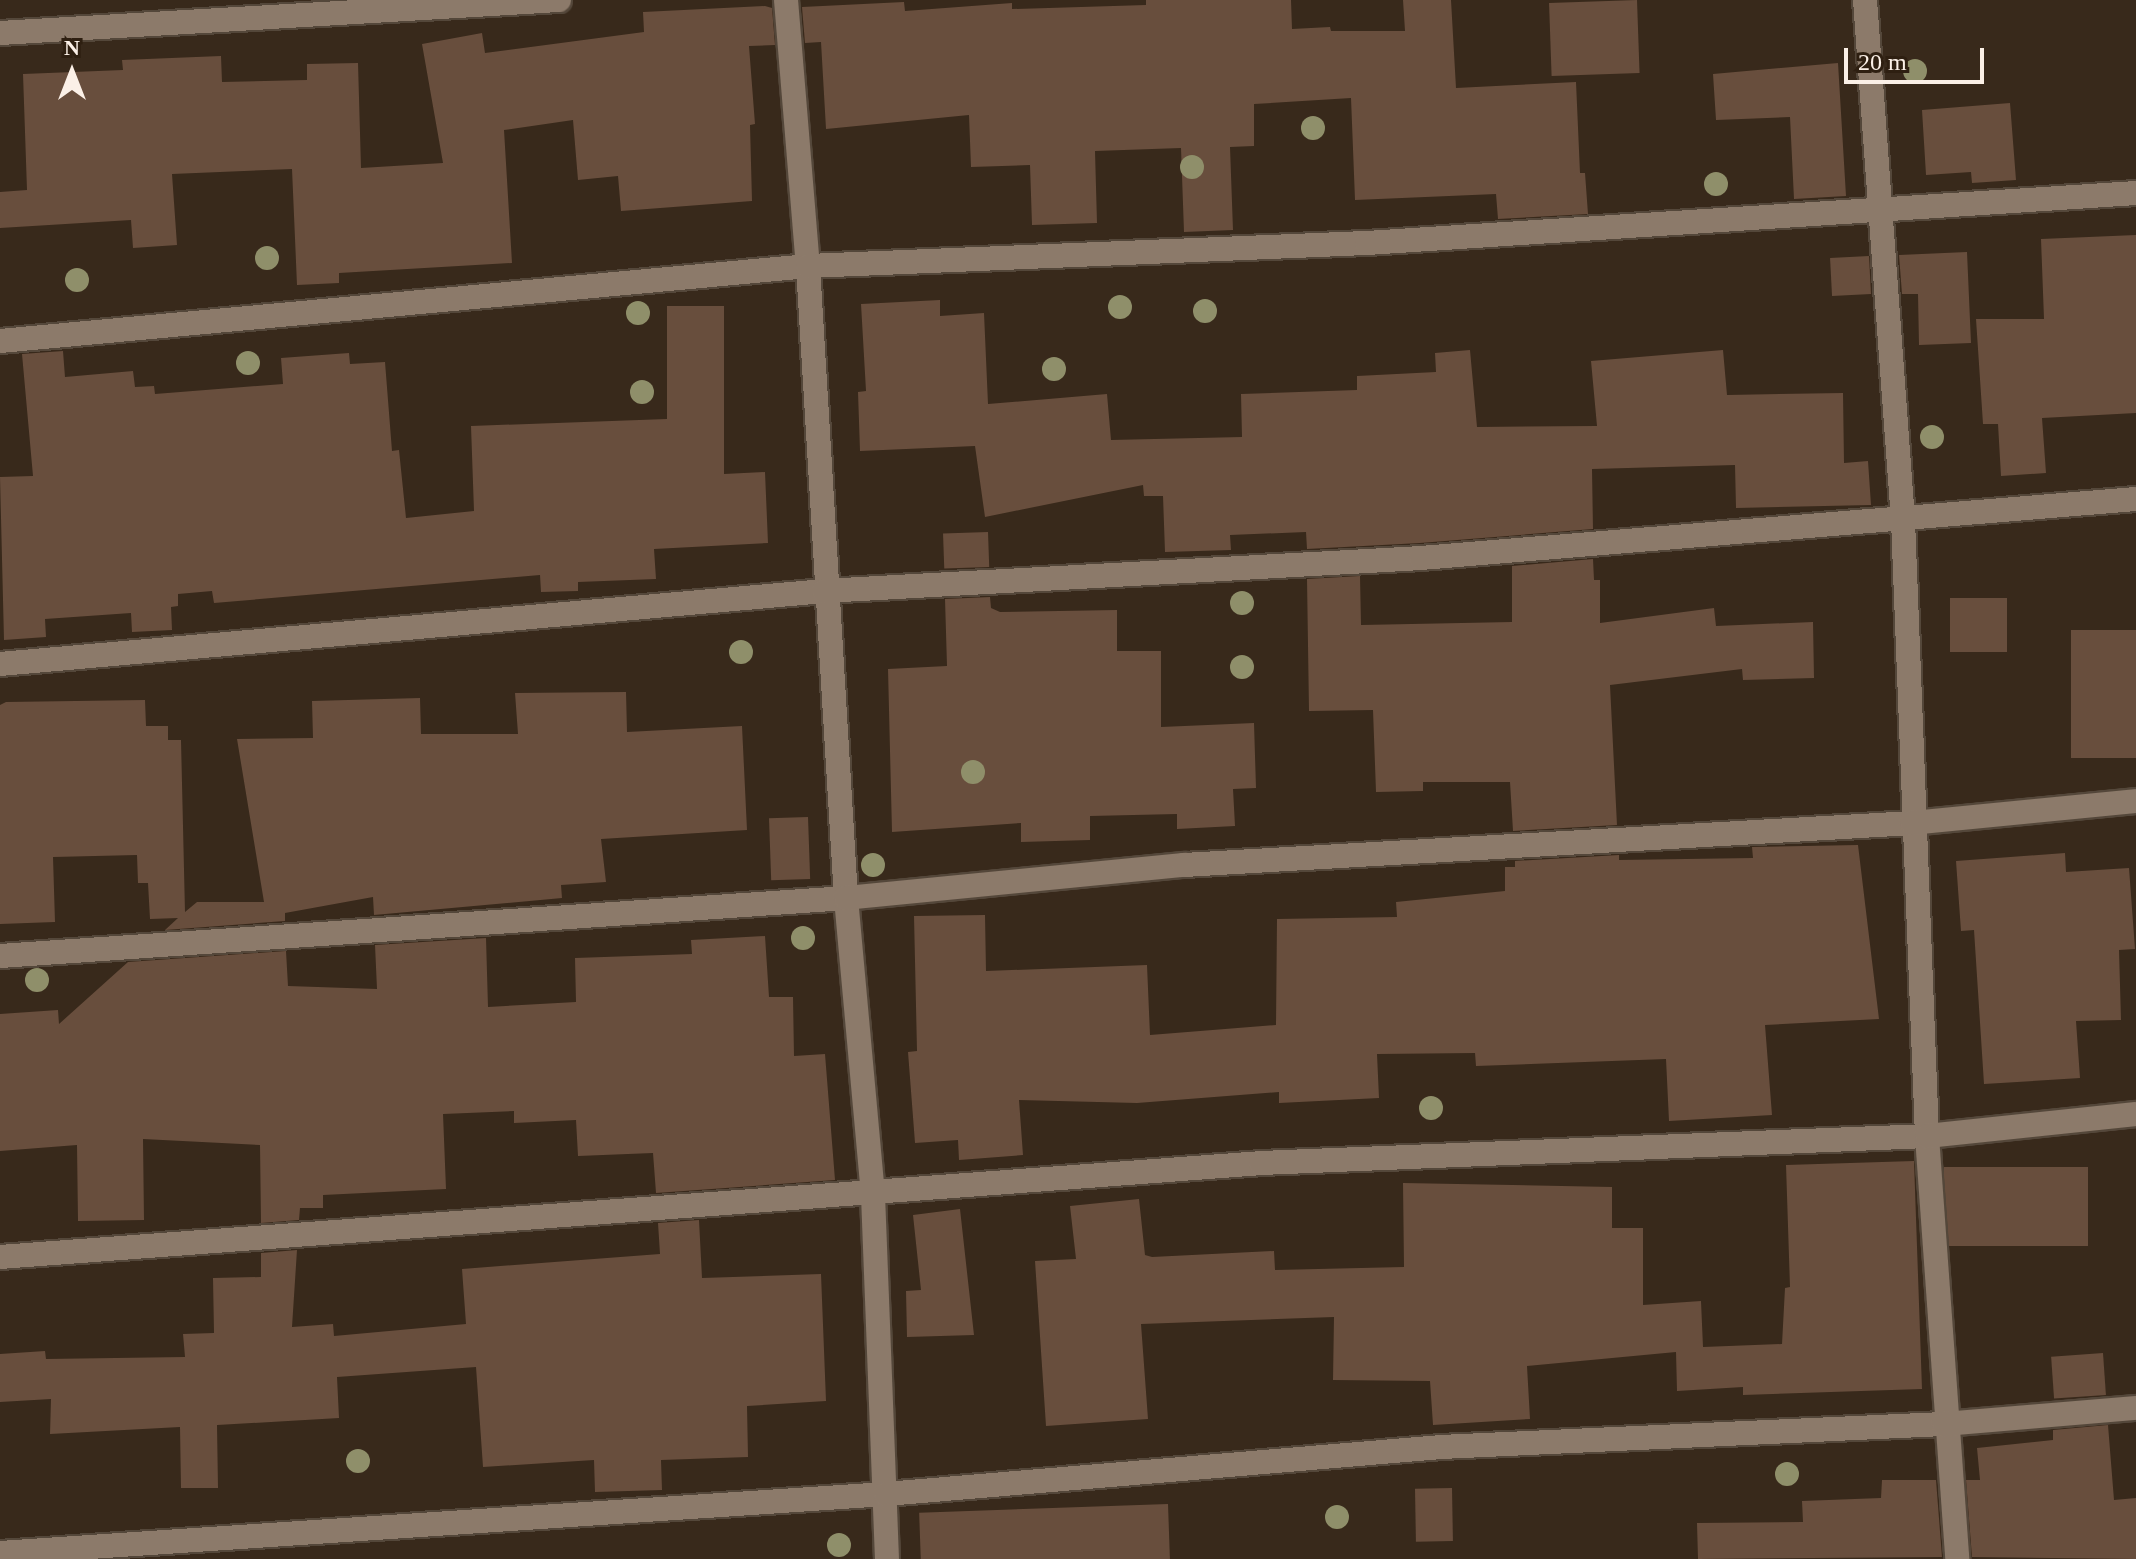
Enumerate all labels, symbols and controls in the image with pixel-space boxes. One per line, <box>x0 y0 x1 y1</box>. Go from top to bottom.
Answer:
north arrow <box>32 32 112 112</box>
scale bar <box>1848 32 1988 82</box>
text: N <box>64 35 80 60</box>
text: 20 m <box>1858 49 1907 75</box>

